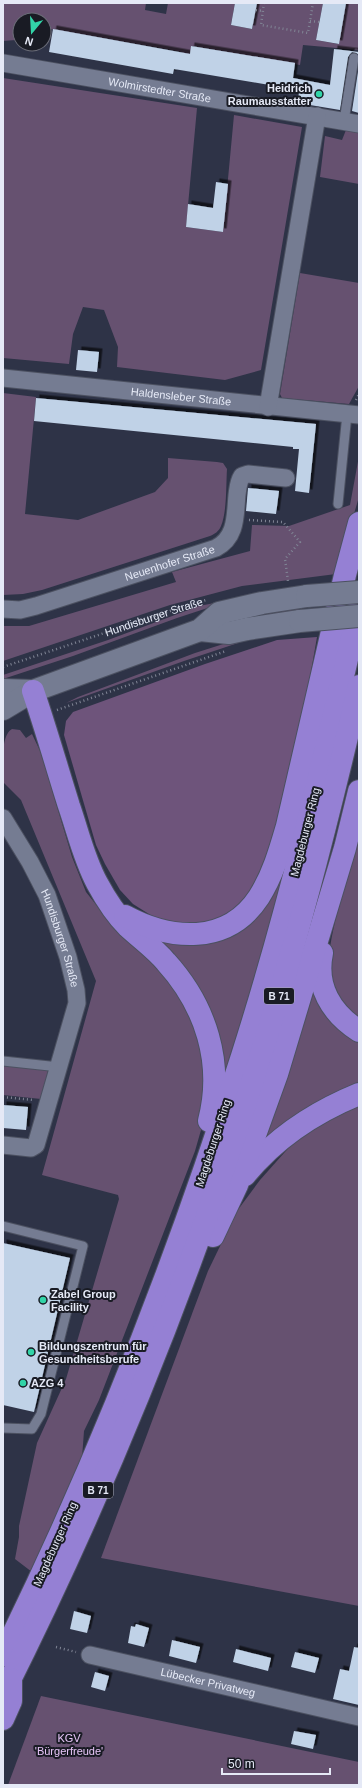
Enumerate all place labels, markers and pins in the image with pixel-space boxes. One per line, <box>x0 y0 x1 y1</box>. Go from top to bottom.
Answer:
place label: Heidrich Raumausstatter <box>228 82 312 107</box>
marker: Heidrich Raumausstatter <box>314 89 324 99</box>
place label: Zabel Group Facility <box>51 1288 116 1313</box>
marker: Zabel Group Facility <box>38 1295 48 1305</box>
place label: Bildungszentrum für Gesundheitsberufe <box>39 1340 147 1365</box>
marker: Bildungszentrum für Gesundheitsberufe <box>26 1347 36 1357</box>
place label: AZG 4 <box>31 1377 64 1389</box>
marker: AZG 4 <box>18 1378 28 1388</box>

